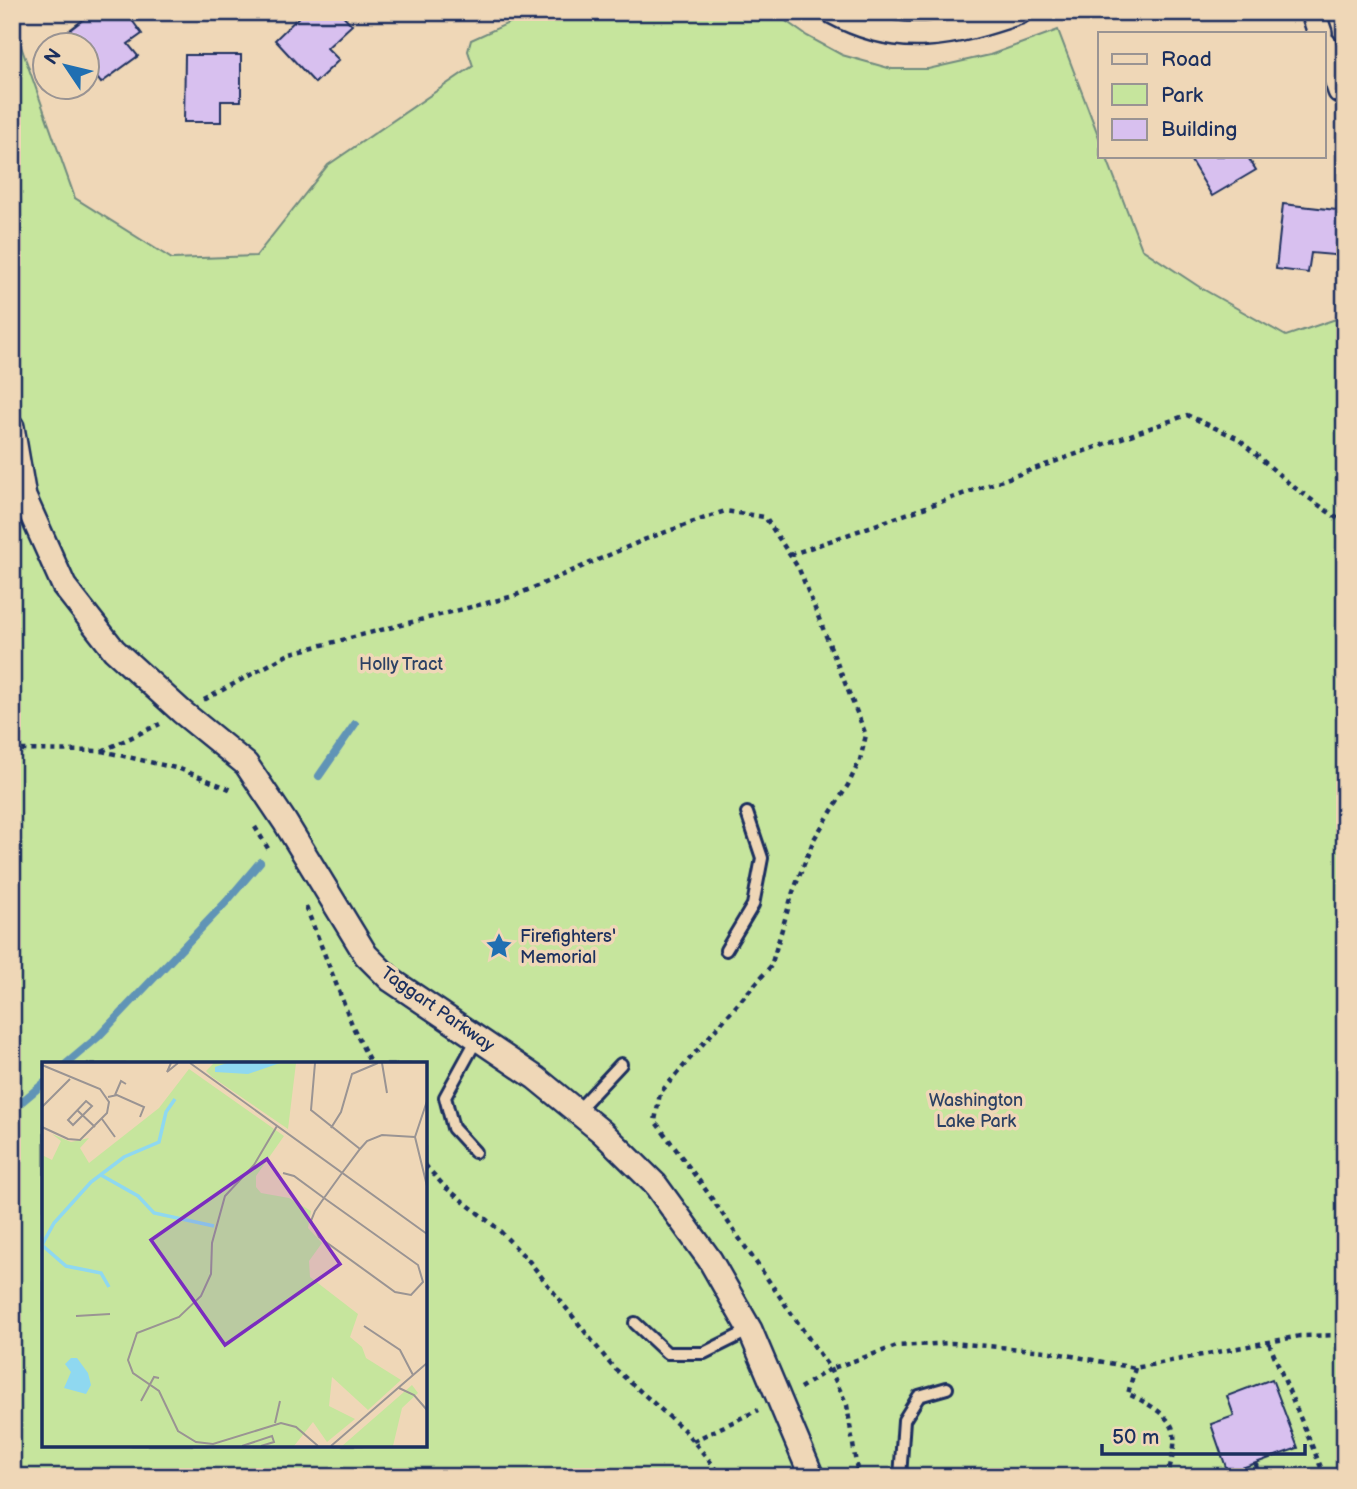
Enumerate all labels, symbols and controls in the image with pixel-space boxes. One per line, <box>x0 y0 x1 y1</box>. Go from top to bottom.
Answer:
north arrow <box>32 32 102 102</box>
legend <box>1098 32 1326 158</box>
text: N <box>40 45 67 70</box>
text: Road <box>1161 47 1212 72</box>
text: Park <box>1161 83 1204 108</box>
text: Building <box>1161 117 1237 142</box>
park label: Holly Tract <box>359 654 443 675</box>
place label: Firefighters' Memorial <box>520 926 616 968</box>
place icon: Firefighters' Memorial <box>484 931 514 961</box>
street label: Taggart Parkway <box>377 962 499 1057</box>
inset map <box>42 1062 427 1447</box>
park label: Washington Lake Park <box>929 1090 1023 1132</box>
scale bar <box>1102 1412 1304 1456</box>
text: 50 m <box>1112 1425 1159 1450</box>

